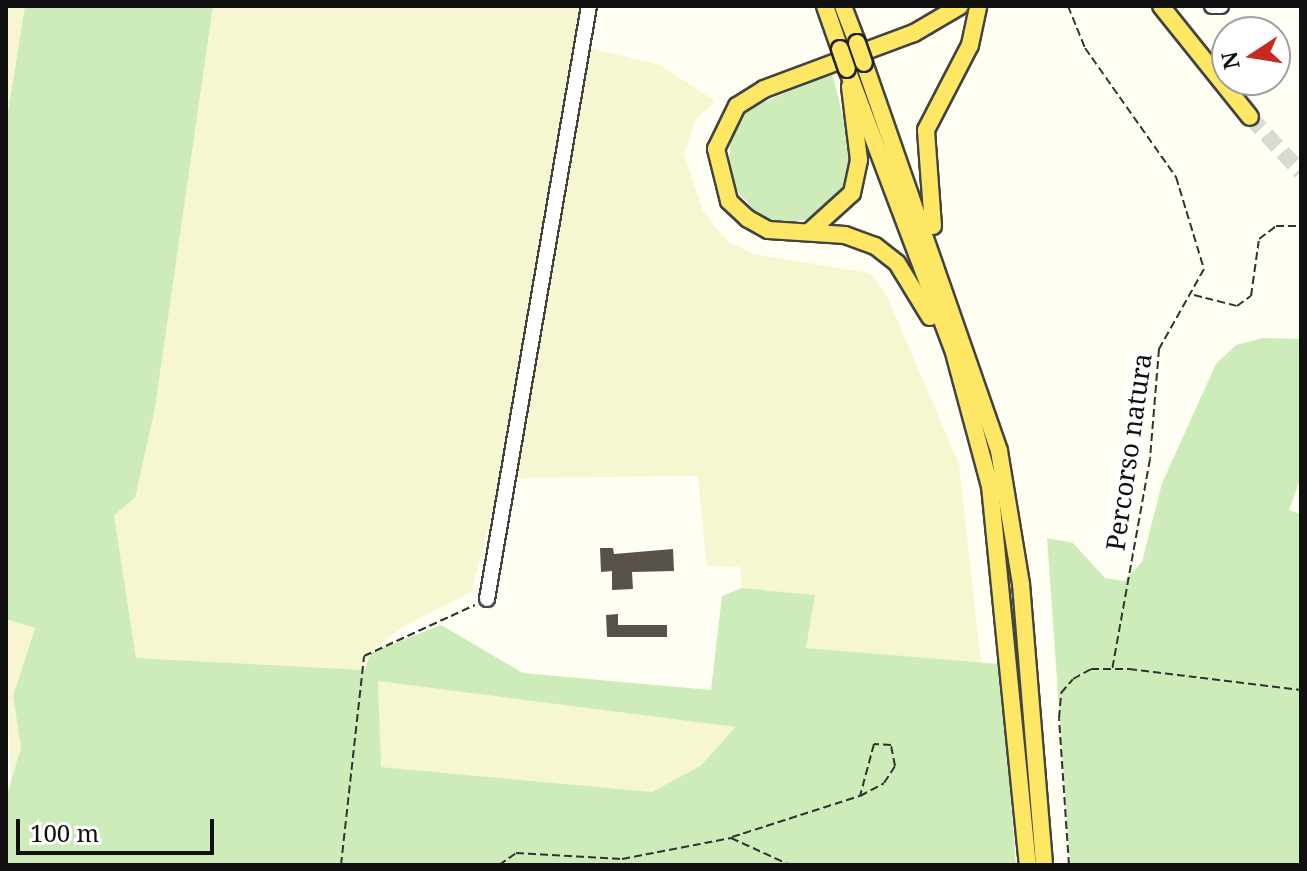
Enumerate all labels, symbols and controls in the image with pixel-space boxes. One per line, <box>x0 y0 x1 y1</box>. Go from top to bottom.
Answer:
north arrow <box>1211 16 1291 96</box>
text: N <box>1213 49 1246 72</box>
street label: Percorso natura <box>1100 351 1158 553</box>
scale bar <box>20 803 218 853</box>
text: 100 m <box>30 816 99 849</box>

